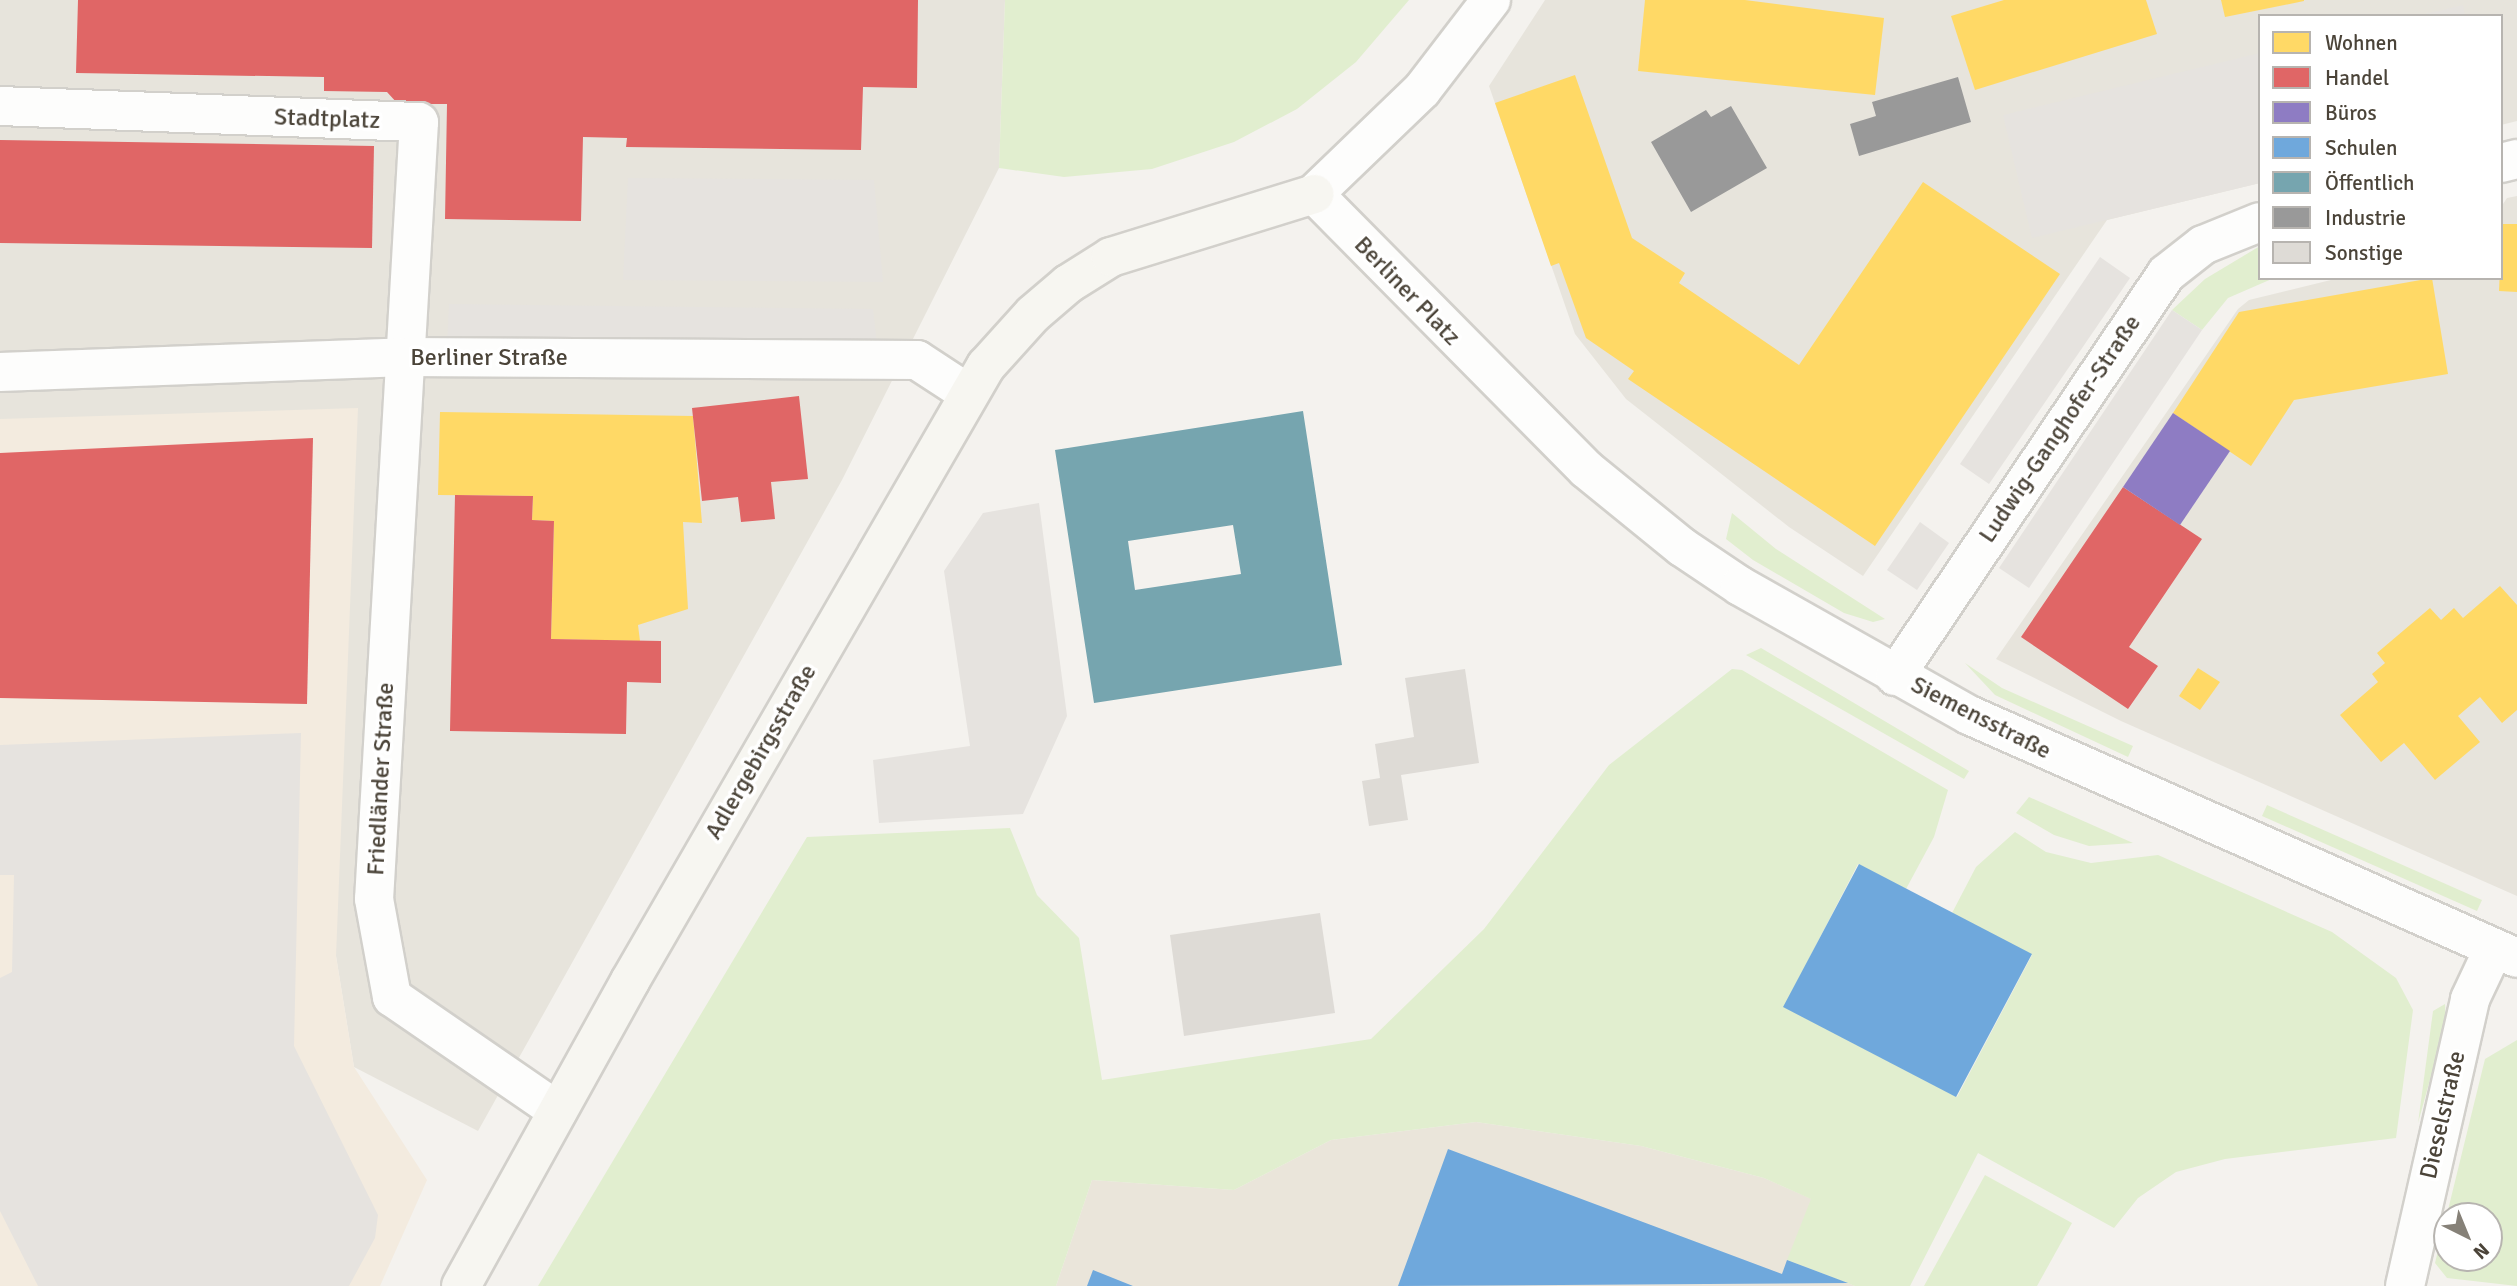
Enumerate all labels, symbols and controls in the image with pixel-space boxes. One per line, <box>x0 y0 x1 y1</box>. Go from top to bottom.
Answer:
legend <box>2258 14 2503 280</box>
text: Wohnen <box>2325 30 2398 56</box>
text: Handel <box>2325 65 2389 91</box>
text: Büros <box>2325 100 2377 126</box>
street label: Stadtplatz <box>273 103 381 135</box>
text: Schulen <box>2325 135 2397 161</box>
text: Öffentlich <box>2325 170 2415 196</box>
text: Industrie <box>2325 205 2406 231</box>
street label: Berliner Platz <box>1348 231 1466 351</box>
text: Sonstige <box>2325 240 2403 266</box>
street label: Ludwig-Ganghofer-Straße <box>1973 310 2147 548</box>
street label: Berliner Straße <box>410 344 568 372</box>
street label: Adlergebirgsstraße <box>699 659 823 845</box>
street label: Siemensstraße <box>1906 670 2056 766</box>
street label: Friedländer Straße <box>362 682 400 876</box>
street label: Dieselstraße <box>2414 1048 2472 1182</box>
north arrow <box>2433 1202 2503 1272</box>
text: N <box>2468 1238 2494 1264</box>

